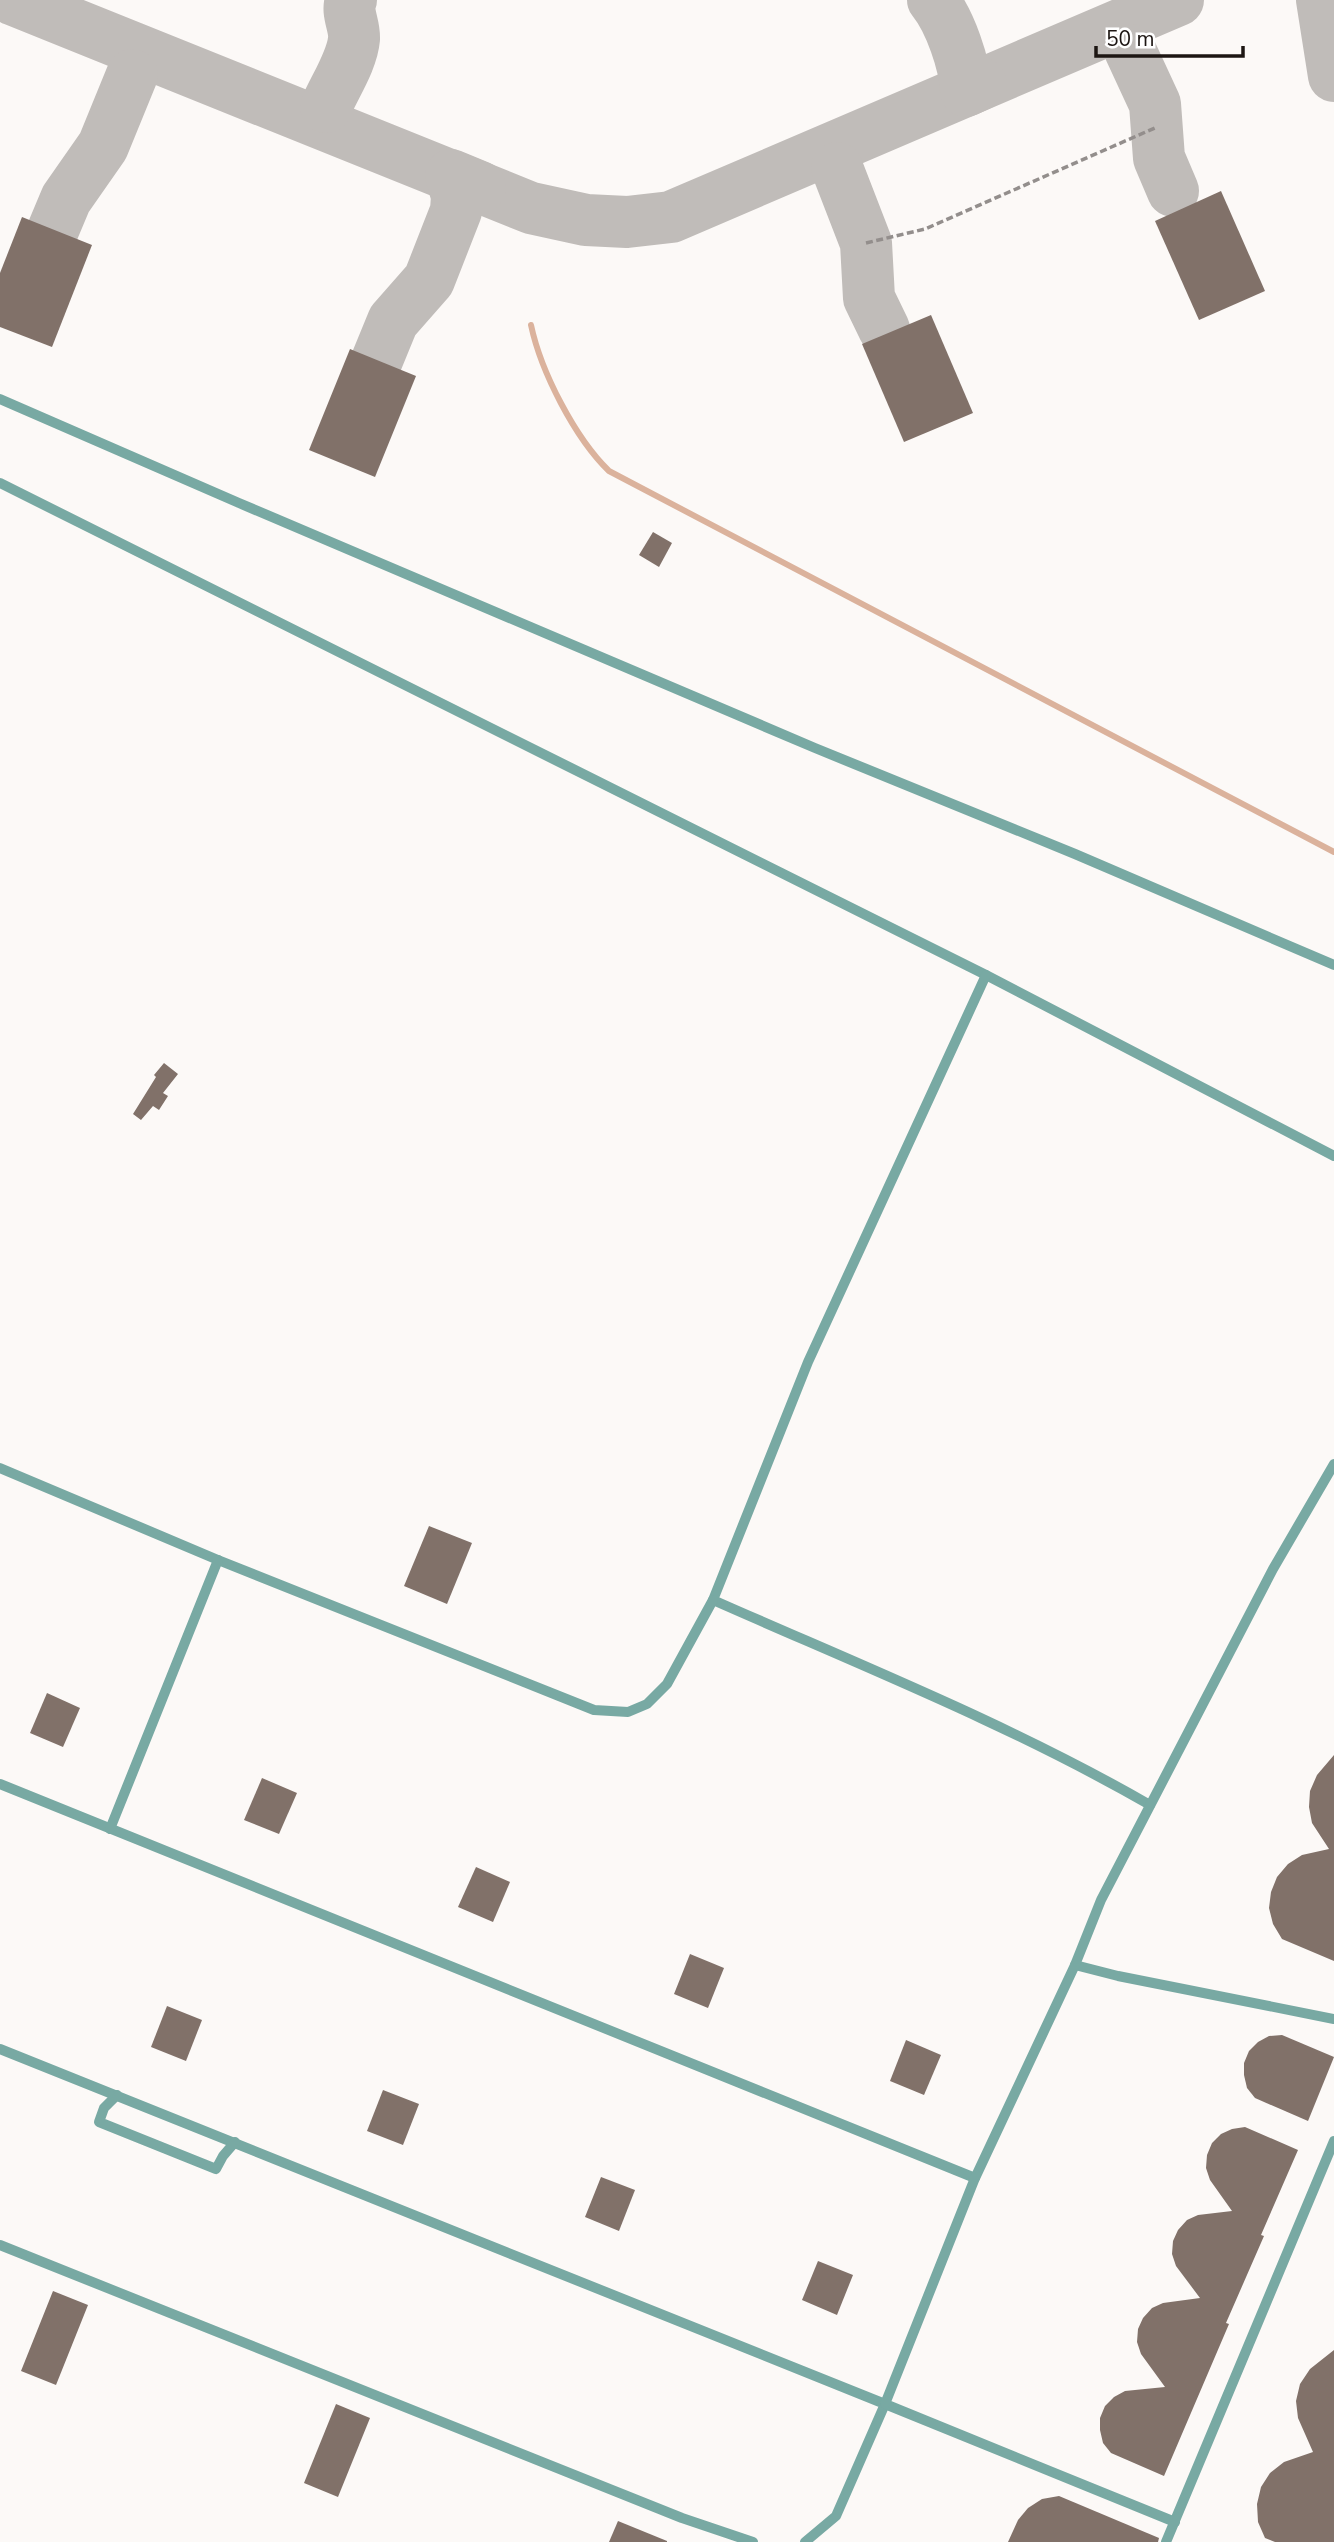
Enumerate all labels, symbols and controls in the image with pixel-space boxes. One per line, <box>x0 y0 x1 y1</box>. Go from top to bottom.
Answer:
scale bar <box>1096 14 1243 58</box>
text: 50 m <box>1106 25 1155 53</box>

